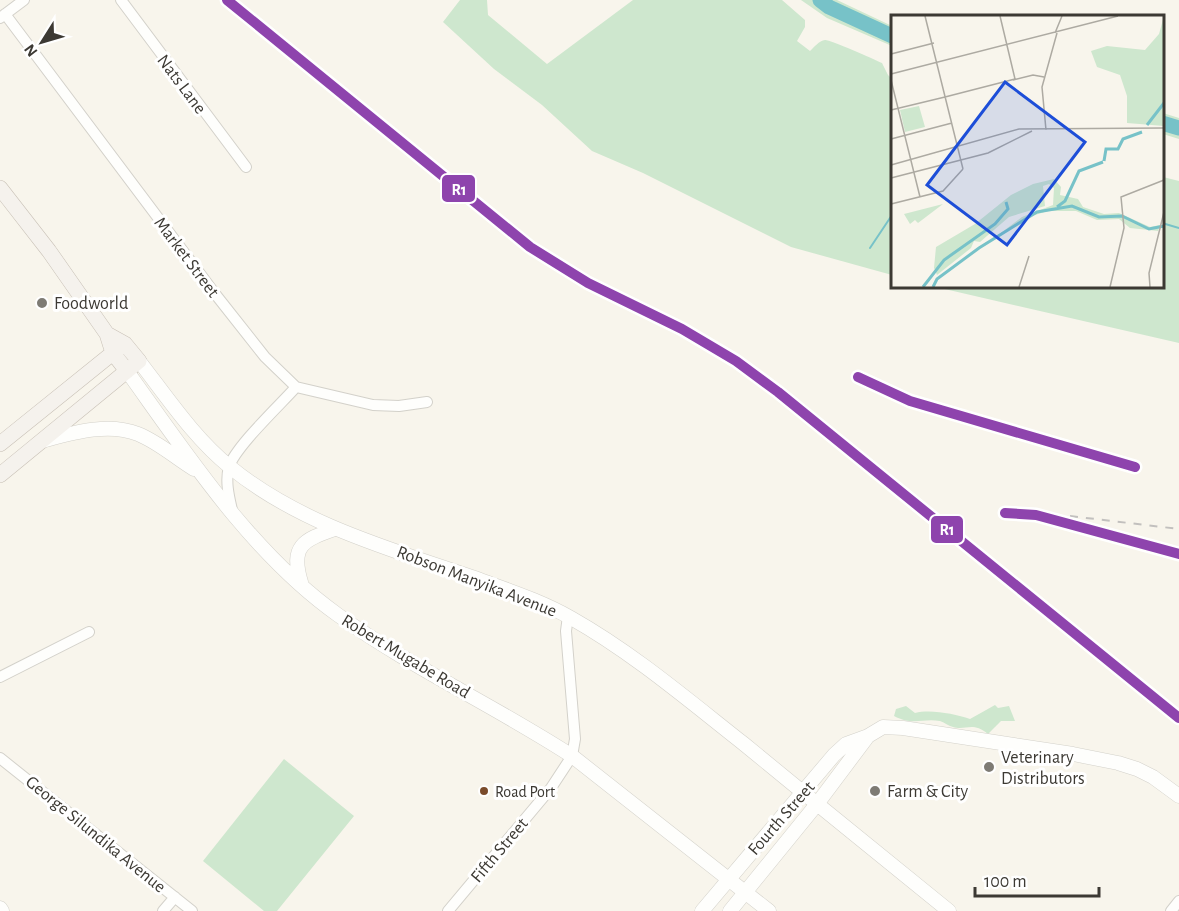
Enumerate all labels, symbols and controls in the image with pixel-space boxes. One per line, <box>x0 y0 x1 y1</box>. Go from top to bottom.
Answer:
north arrow <box>12 12 72 72</box>
inset map <box>891 15 1164 288</box>
text: N <box>21 41 41 60</box>
street label: Nats Lane <box>153 52 209 118</box>
line badge: R1 <box>441 174 476 203</box>
text: R1 <box>451 182 467 198</box>
street label: Market Street <box>150 214 222 301</box>
place label: Foodworld <box>54 295 128 313</box>
marker: Foodworld <box>35 296 49 310</box>
line badge: R1 <box>930 515 964 544</box>
text: R1 <box>939 522 955 538</box>
street label: Robson Manyika Avenue <box>394 543 559 621</box>
street label: Robert Mugabe Road <box>338 611 473 702</box>
place label: Veterinary Distributors <box>1001 749 1085 788</box>
marker: Veterinary Distributors <box>982 760 996 774</box>
street label: George Silundika Avenue <box>22 773 169 897</box>
street label: Fourth Street <box>745 778 819 859</box>
place label: Farm & City <box>887 783 969 801</box>
place label: Road Port <box>495 784 555 800</box>
marker: Farm & City <box>868 784 882 798</box>
marker: Road Port <box>478 785 490 797</box>
street label: Fifth Street <box>468 815 532 886</box>
scale bar <box>975 860 1100 898</box>
text: 100 m <box>984 873 1027 891</box>

